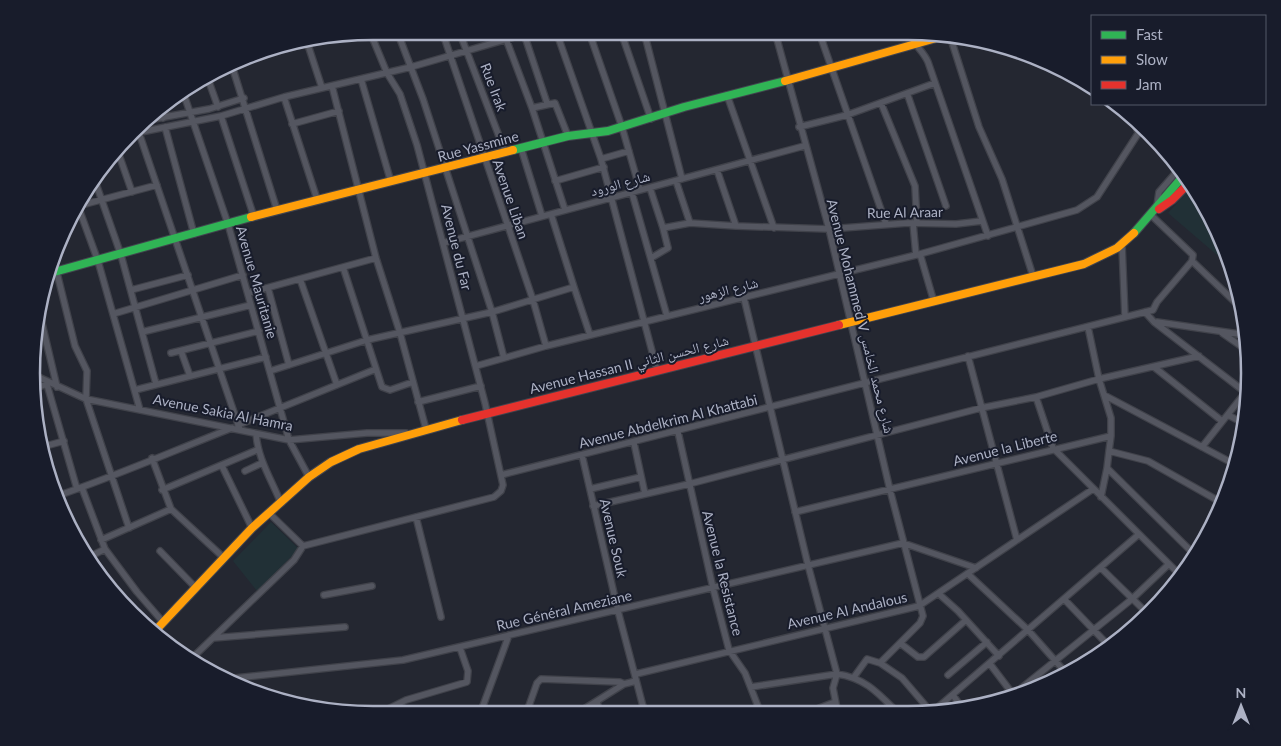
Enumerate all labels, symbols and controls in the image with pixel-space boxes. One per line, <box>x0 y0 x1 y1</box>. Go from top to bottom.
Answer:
legend <box>1091 15 1266 105</box>
text: Fast <box>1136 25 1163 43</box>
text: Slow <box>1136 50 1168 68</box>
street label: Rue Irak <box>477 61 511 114</box>
text: Jam <box>1136 75 1162 93</box>
street label: Rue Yassmine <box>436 127 520 165</box>
street label: Avenue Liban <box>489 157 533 241</box>
street label: شارع الورود <box>588 167 652 201</box>
street label: Avenue Mohammed V شارع محمد الخامس <box>822 197 898 435</box>
street label: Avenue du Far <box>438 202 476 292</box>
street label: Rue Al Araar <box>867 203 943 221</box>
street label: Avenue Mauritanie <box>233 224 281 340</box>
street label: شارع الزهور <box>695 273 760 307</box>
street label: Avenue Hassan II شارع الحسن الثاني <box>528 331 731 400</box>
street label: Avenue Sakia Al Hamra <box>152 390 294 434</box>
street label: Avenue Abdelkrim Al Khattabi <box>577 391 759 451</box>
street label: Avenue la Liberte <box>951 427 1059 469</box>
street label: Avenue Souk <box>597 497 632 580</box>
street label: Avenue la Resistance <box>699 508 747 638</box>
street label: Rue Général Ameziane <box>495 586 633 634</box>
street label: Avenue Al Andalous <box>785 588 909 632</box>
north arrow <box>1216 681 1266 731</box>
text: N <box>1236 684 1246 701</box>

